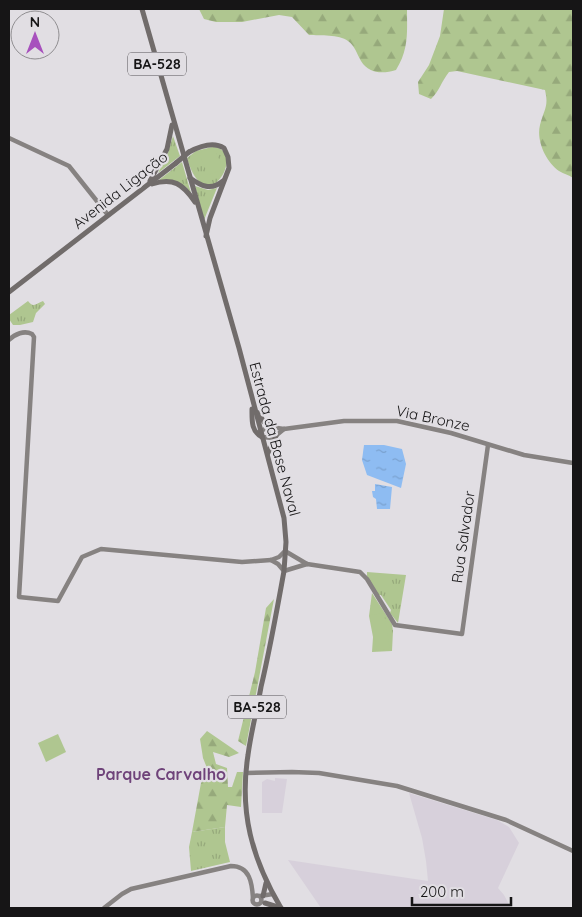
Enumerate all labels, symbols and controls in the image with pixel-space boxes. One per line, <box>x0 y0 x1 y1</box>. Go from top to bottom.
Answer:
north arrow <box>10 10 60 60</box>
text: N <box>30 13 40 31</box>
road number: BA-528 <box>128 52 186 76</box>
street label: Avenida Ligação <box>69 147 171 233</box>
street label: Estrada da Base Naval <box>245 360 305 518</box>
street label: Via Bronze <box>394 401 472 435</box>
street label: Rua Salvador <box>447 489 479 584</box>
road number: BA-528 <box>228 696 286 719</box>
district label: Parque Carvalho <box>96 764 226 784</box>
scale bar <box>412 874 511 906</box>
text: 200 m <box>420 882 464 901</box>

